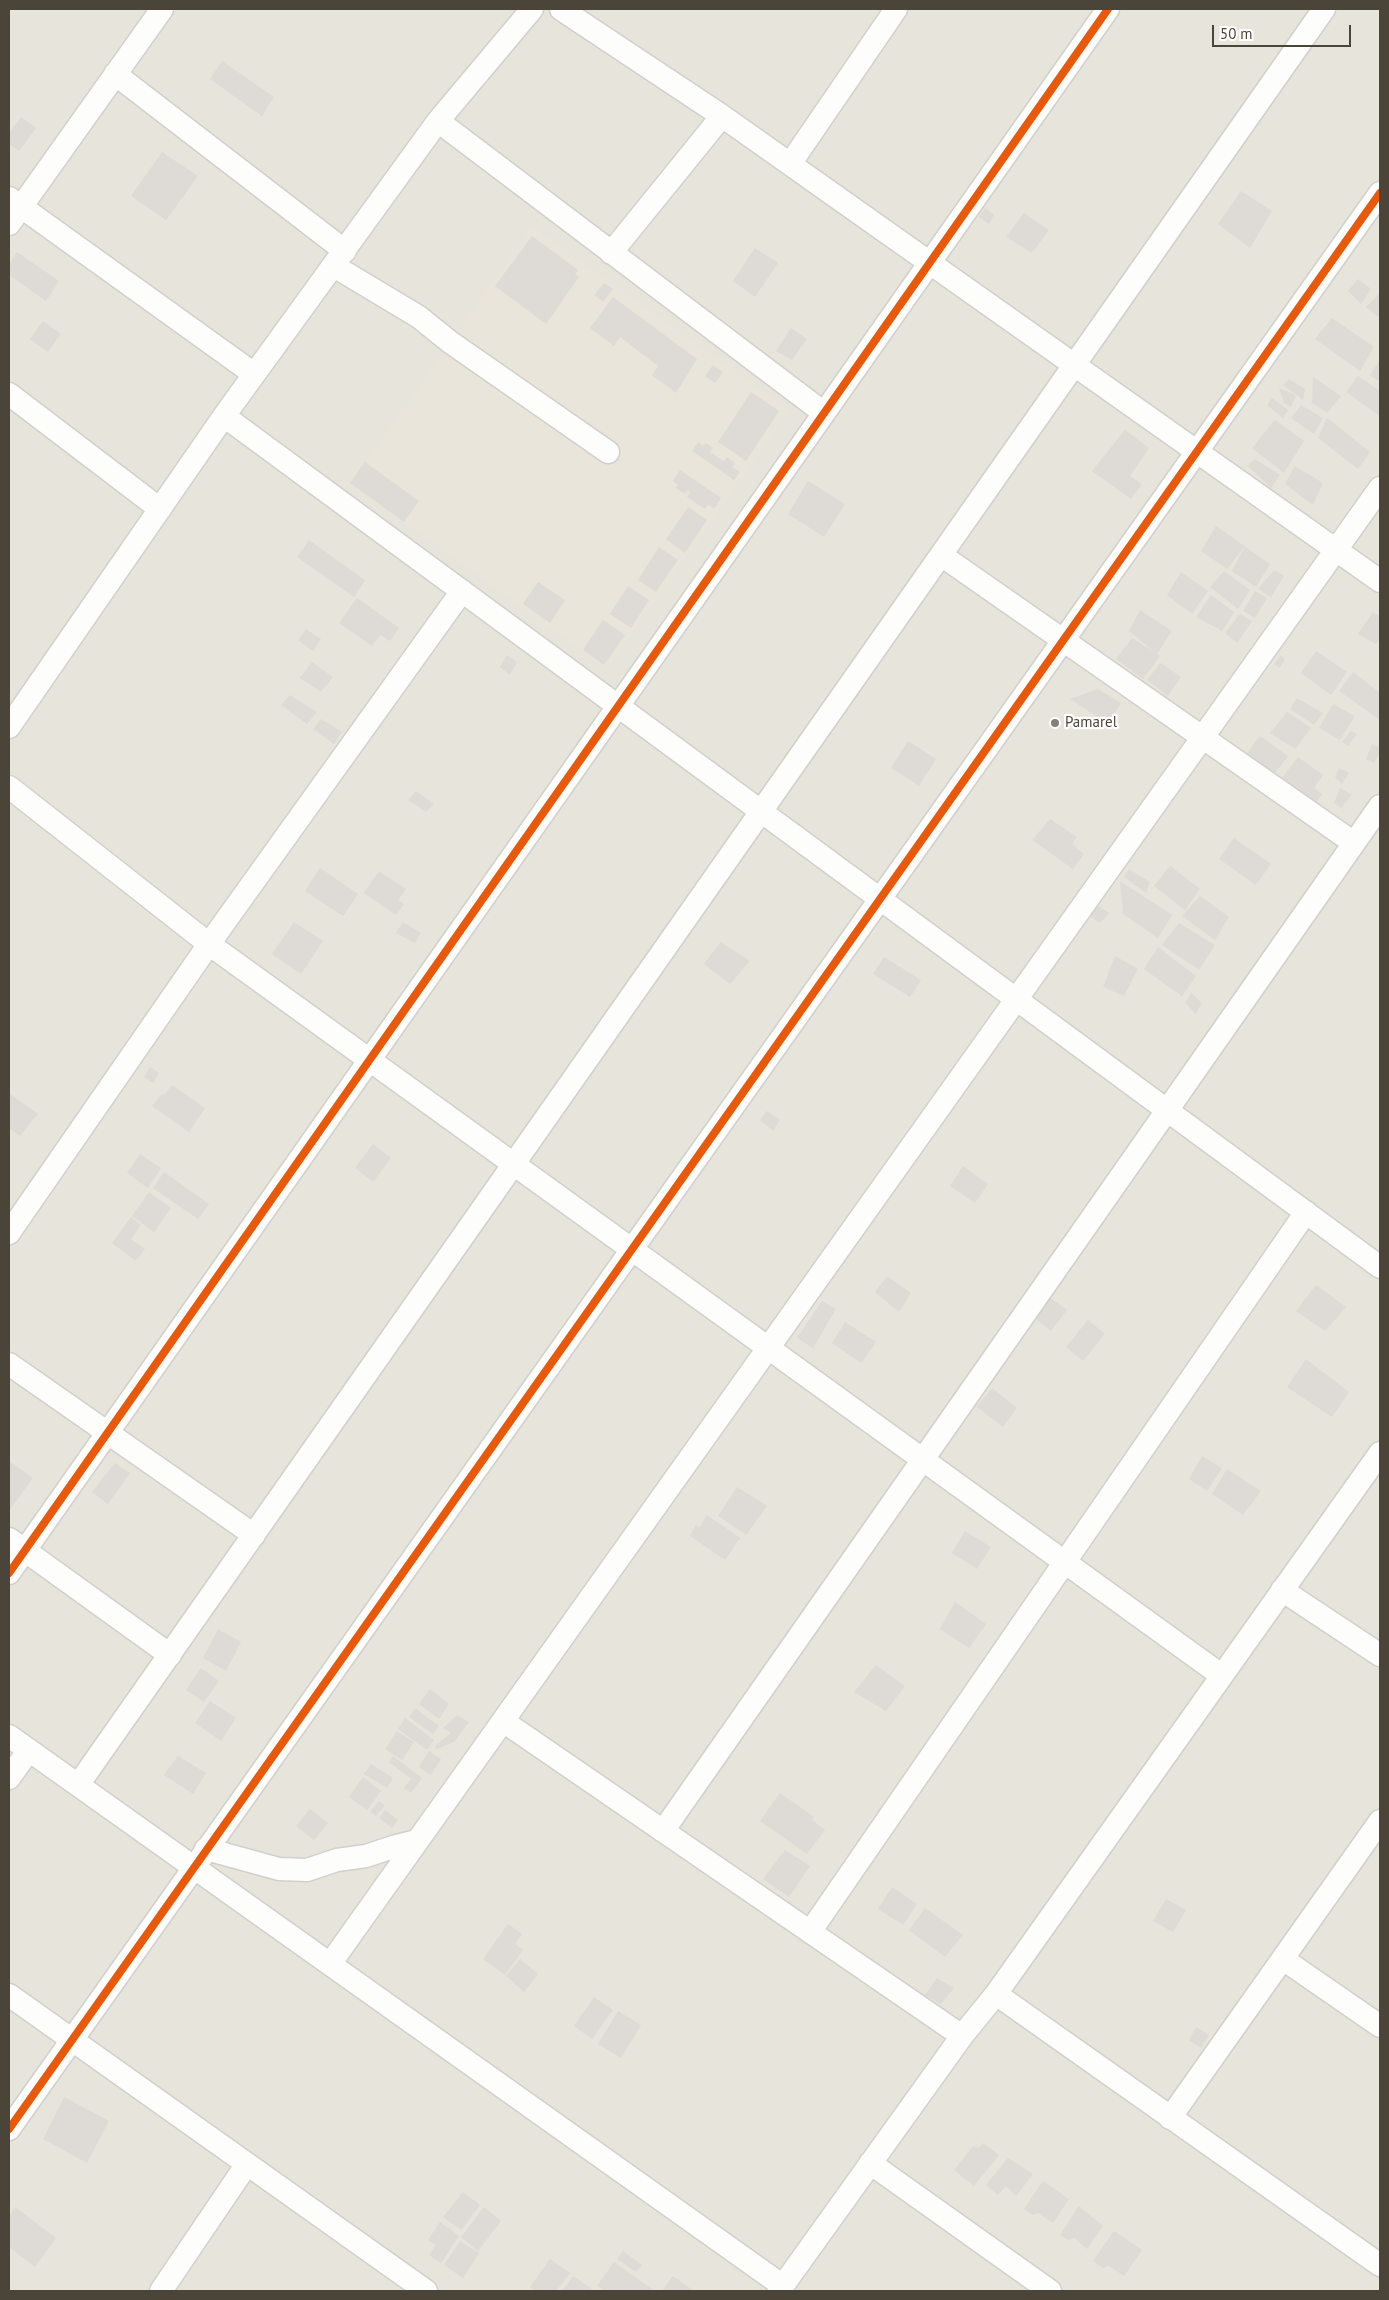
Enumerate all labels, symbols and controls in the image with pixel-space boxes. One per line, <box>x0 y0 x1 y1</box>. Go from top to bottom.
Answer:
scale bar <box>1214 15 1353 47</box>
text: 50 m <box>1220 24 1253 43</box>
place label: Pamarel <box>1065 714 1117 732</box>
marker: Pamarel <box>1049 717 1061 729</box>

